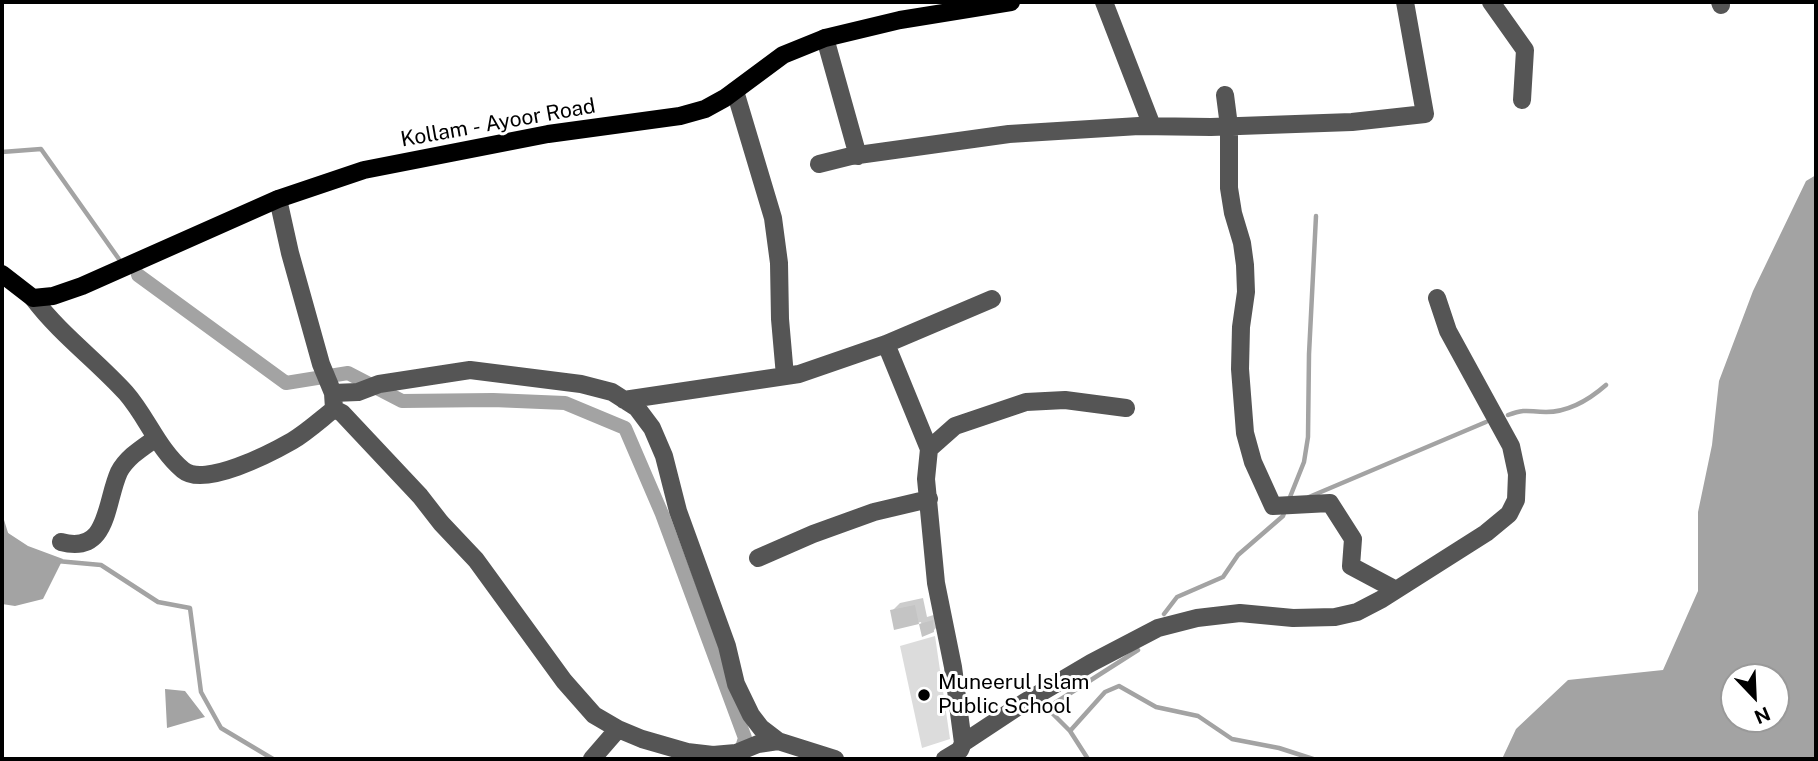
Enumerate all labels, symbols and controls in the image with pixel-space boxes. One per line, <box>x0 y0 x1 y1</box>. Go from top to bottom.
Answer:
street label: Kollam - Ayoor Road <box>399 93 597 153</box>
north arrow <box>1720 663 1790 733</box>
place label: Muneerul Islam Public School <box>938 670 1089 720</box>
marker: Muneerul Islam Public School <box>916 687 932 703</box>
text: N <box>1751 702 1774 729</box>

